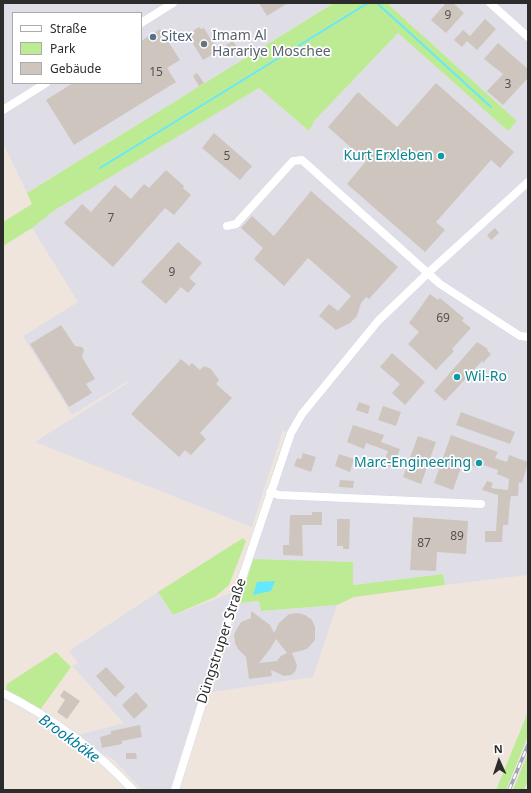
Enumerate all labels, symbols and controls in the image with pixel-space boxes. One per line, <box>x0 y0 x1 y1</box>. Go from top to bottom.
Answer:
house number: 9 <box>445 9 451 23</box>
legend <box>12 12 142 84</box>
text: Straße <box>50 20 87 37</box>
place label: Imam Al Harariye Moschee <box>212 28 331 60</box>
place label: Sitex <box>161 29 192 45</box>
marker: Sitex <box>148 32 158 42</box>
marker: Imam Al Harariye Moschee <box>199 39 209 49</box>
text: Park <box>50 40 75 57</box>
text: Gebäude <box>50 60 101 77</box>
house number: 15 <box>149 66 163 80</box>
house number: 3 <box>505 78 511 92</box>
place label: Kurt Erxleben <box>344 148 433 164</box>
house number: 5 <box>224 150 230 164</box>
marker: Kurt Erxleben <box>436 151 446 161</box>
house number: 7 <box>108 212 114 226</box>
house number: 9 <box>169 266 175 280</box>
house number: 69 <box>436 312 450 326</box>
place label: Wil-Ro <box>465 369 507 385</box>
marker: Wil-Ro <box>452 372 462 382</box>
place label: Marc-Engineering <box>354 455 471 471</box>
marker: Marc-Engineering <box>474 458 484 468</box>
house number: 89 <box>450 530 464 544</box>
house number: 87 <box>417 537 431 551</box>
street label: Düngstruper Straße <box>194 576 250 706</box>
water label: Brookbäke <box>35 711 103 767</box>
north arrow <box>479 741 519 781</box>
text: N <box>493 741 503 756</box>

